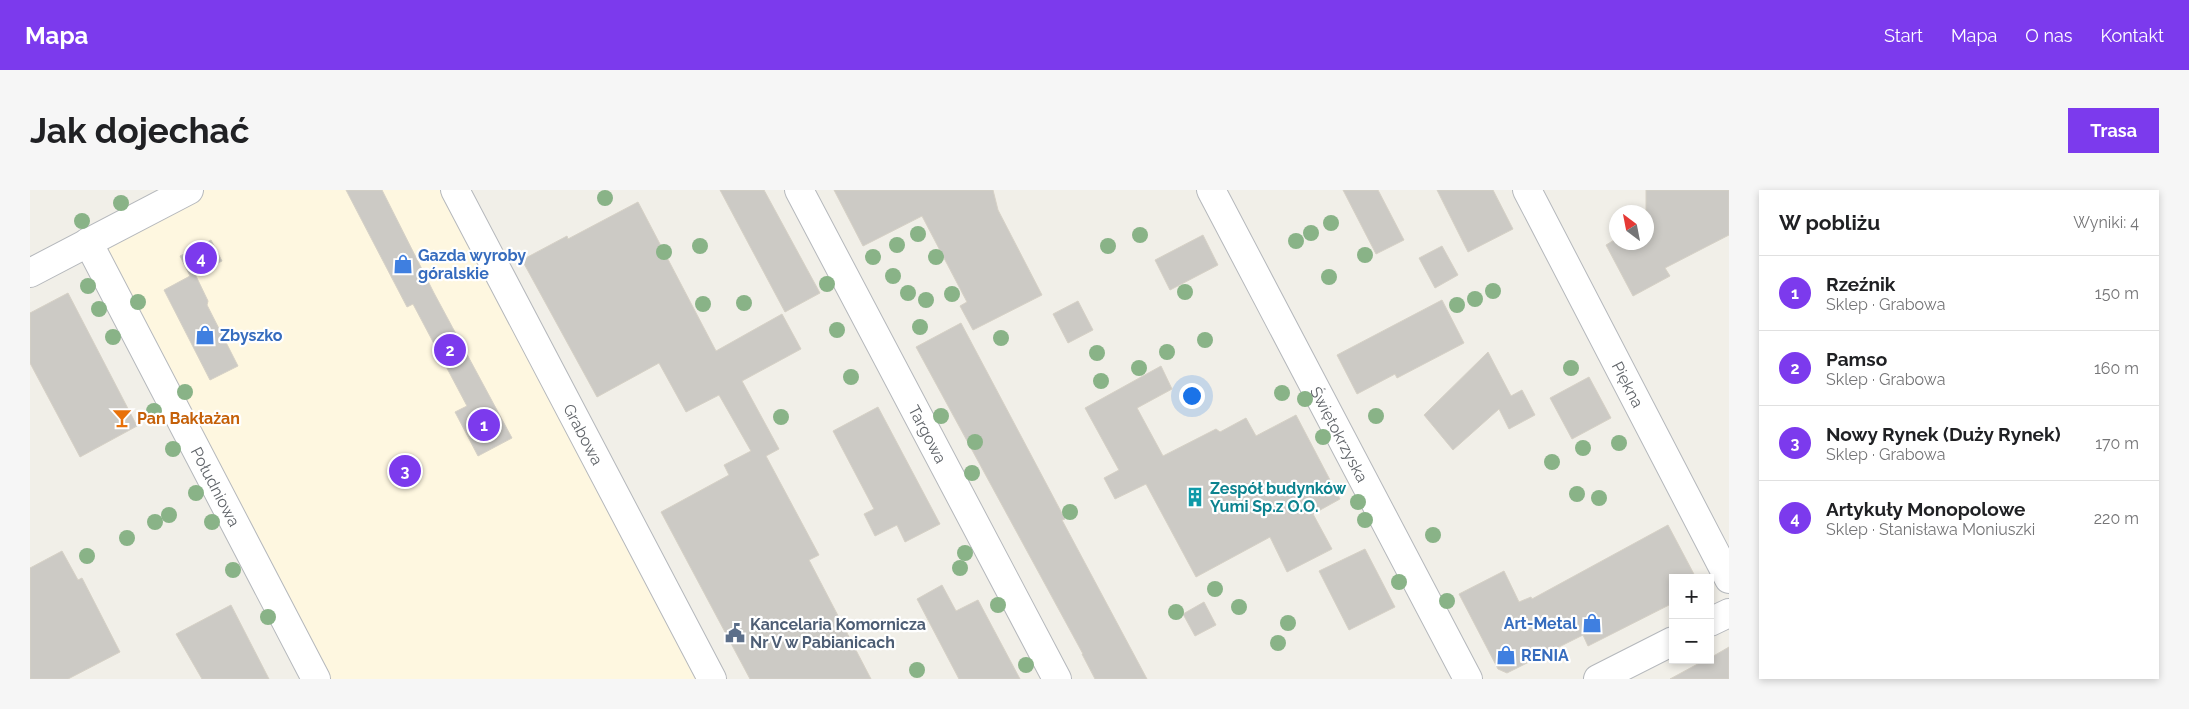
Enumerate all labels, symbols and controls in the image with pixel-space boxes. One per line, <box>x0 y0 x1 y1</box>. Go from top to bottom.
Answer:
text: Mapa <box>25 21 88 50</box>
text: Start <box>1884 25 1923 46</box>
text: Mapa <box>1951 25 1997 46</box>
text: O nas <box>2025 25 2072 46</box>
text: Kontakt <box>2100 25 2164 46</box>
button: Trasa <box>2068 108 2159 153</box>
text: Jak dojechać <box>30 110 249 151</box>
north arrow <box>1609 205 1654 250</box>
text: W pobliżu <box>1779 210 1880 235</box>
text: Wyniki: 4 <box>2073 213 2139 232</box>
pin: 4 <box>185 239 217 277</box>
place label: Gazda wyroby góralskie <box>418 246 526 283</box>
shop icon: Gazda wyroby góralskie <box>392 253 414 275</box>
text: Rzeźnik <box>1826 273 1895 295</box>
text: 1 <box>1791 284 1799 303</box>
text: 150 m <box>2095 284 2139 303</box>
text: Sklep · Grabowa <box>1826 295 1945 314</box>
shop icon: Zbyszko <box>194 324 216 346</box>
place label: Zbyszko <box>220 326 283 345</box>
pin: 2 <box>434 331 466 369</box>
text: Pamso <box>1826 348 1887 370</box>
street label: Piękna <box>1608 358 1647 411</box>
text: 2 <box>1790 359 1800 378</box>
text: 160 m <box>2094 359 2139 378</box>
text: Sklep · Grabowa <box>1826 370 1945 389</box>
your location <box>1179 383 1205 409</box>
street label: Świętokrzyska <box>1306 383 1372 486</box>
street label: Grabowa <box>559 401 607 468</box>
street label: Targowa <box>904 402 950 467</box>
pin: 1 <box>468 406 500 444</box>
bar icon: Pan Bakłażan <box>111 407 133 429</box>
place label: Pan Bakłażan <box>137 409 240 428</box>
text: Nowy Rynek (Duży Rynek) <box>1826 423 2061 445</box>
text: 3 <box>1791 434 1799 453</box>
text: 170 m <box>2095 434 2139 453</box>
street label: Południowa <box>187 444 244 530</box>
text: Sklep · Grabowa <box>1826 445 1945 464</box>
pin: 3 <box>389 452 421 490</box>
place label: Zespół budynków Yumi Sp.z O.O. <box>1210 479 1347 516</box>
building icon: Zespół budynków Yumi Sp.z O.O. <box>1184 486 1206 508</box>
text: Artykuły Monopolowe <box>1826 498 2026 520</box>
text: 4 <box>1790 509 1800 528</box>
text: 220 m <box>2094 509 2139 528</box>
text: Sklep · Stanisława Moniuszki <box>1826 520 2035 539</box>
map controls <box>1669 574 1714 664</box>
button: + <box>1669 574 1714 619</box>
shop icon: Art-Metal <box>1581 612 1603 634</box>
place label: Art-Metal <box>1504 614 1578 633</box>
place label: Kancelaria Komornicza Nr V w Pabianicach <box>750 615 926 652</box>
button: − <box>1669 619 1714 664</box>
public building icon: Kancelaria Komornicza Nr V w Pabianicach <box>724 622 746 644</box>
shop icon: RENIA <box>1495 644 1517 666</box>
place label: RENIA <box>1521 646 1569 665</box>

